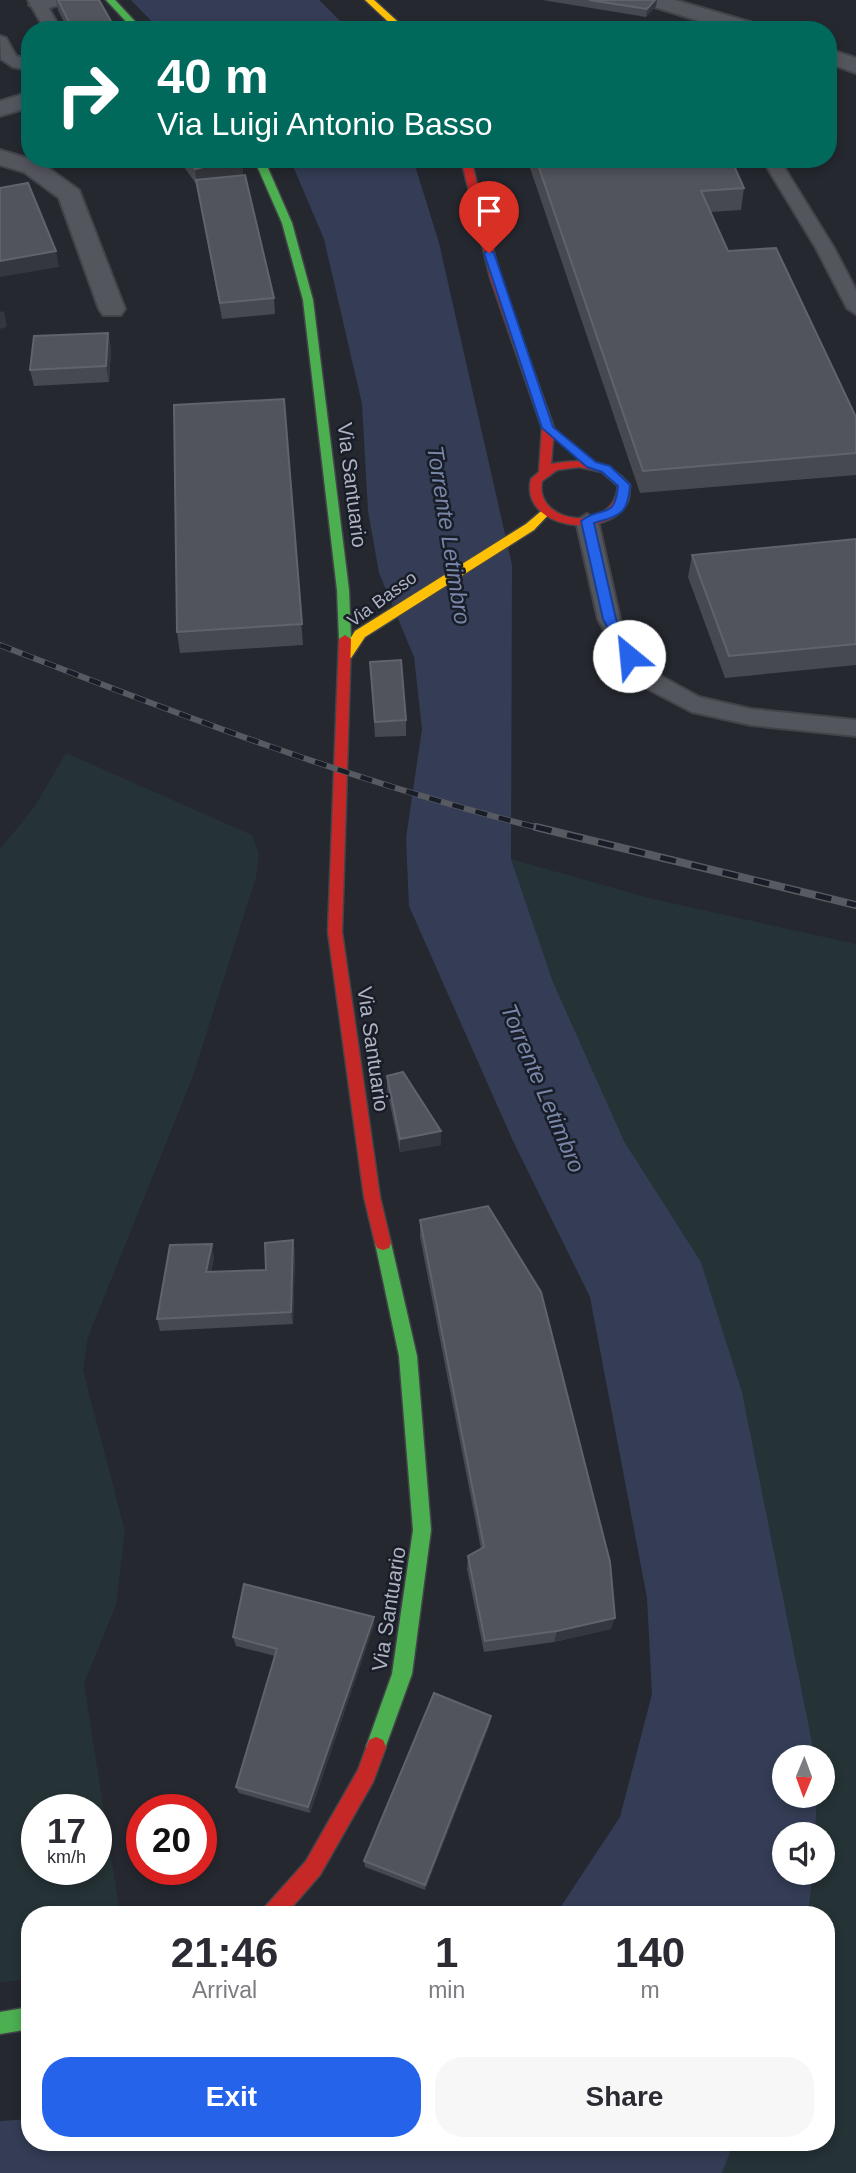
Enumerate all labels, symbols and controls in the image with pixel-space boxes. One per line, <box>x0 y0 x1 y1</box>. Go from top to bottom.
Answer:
icon: right <box>42 49 133 140</box>
text: 40 m <box>157 49 269 103</box>
text: Via Luigi Antonio Basso <box>157 106 493 142</box>
pin <box>459 181 519 253</box>
icon: arrive <box>470 192 508 230</box>
street label: Via Santuario <box>333 421 372 549</box>
water label: Torrente Letimbro <box>422 444 476 626</box>
street label: Via Basso <box>343 567 421 631</box>
position arrow <box>592 619 666 693</box>
street label: Via Santuario <box>353 985 394 1113</box>
water label: Torrente Letimbro <box>496 1000 590 1176</box>
street label: Via Santuario <box>367 1545 410 1673</box>
north arrow <box>772 1745 835 1808</box>
map controls <box>772 1745 835 1885</box>
speed limit sign: 20 <box>126 1794 217 1885</box>
text: 17 <box>47 1811 86 1850</box>
button: sound <box>772 1822 835 1885</box>
text: km/h <box>47 1847 86 1867</box>
text: 21:46 <box>171 1929 278 1976</box>
text: 1 <box>435 1929 458 1976</box>
text: 140 <box>615 1929 685 1976</box>
text: Arrival <box>192 1977 257 2003</box>
text: min <box>428 1977 465 2003</box>
text: m <box>641 1977 660 2003</box>
button: Exit <box>42 2057 421 2137</box>
button: Share <box>435 2057 814 2137</box>

